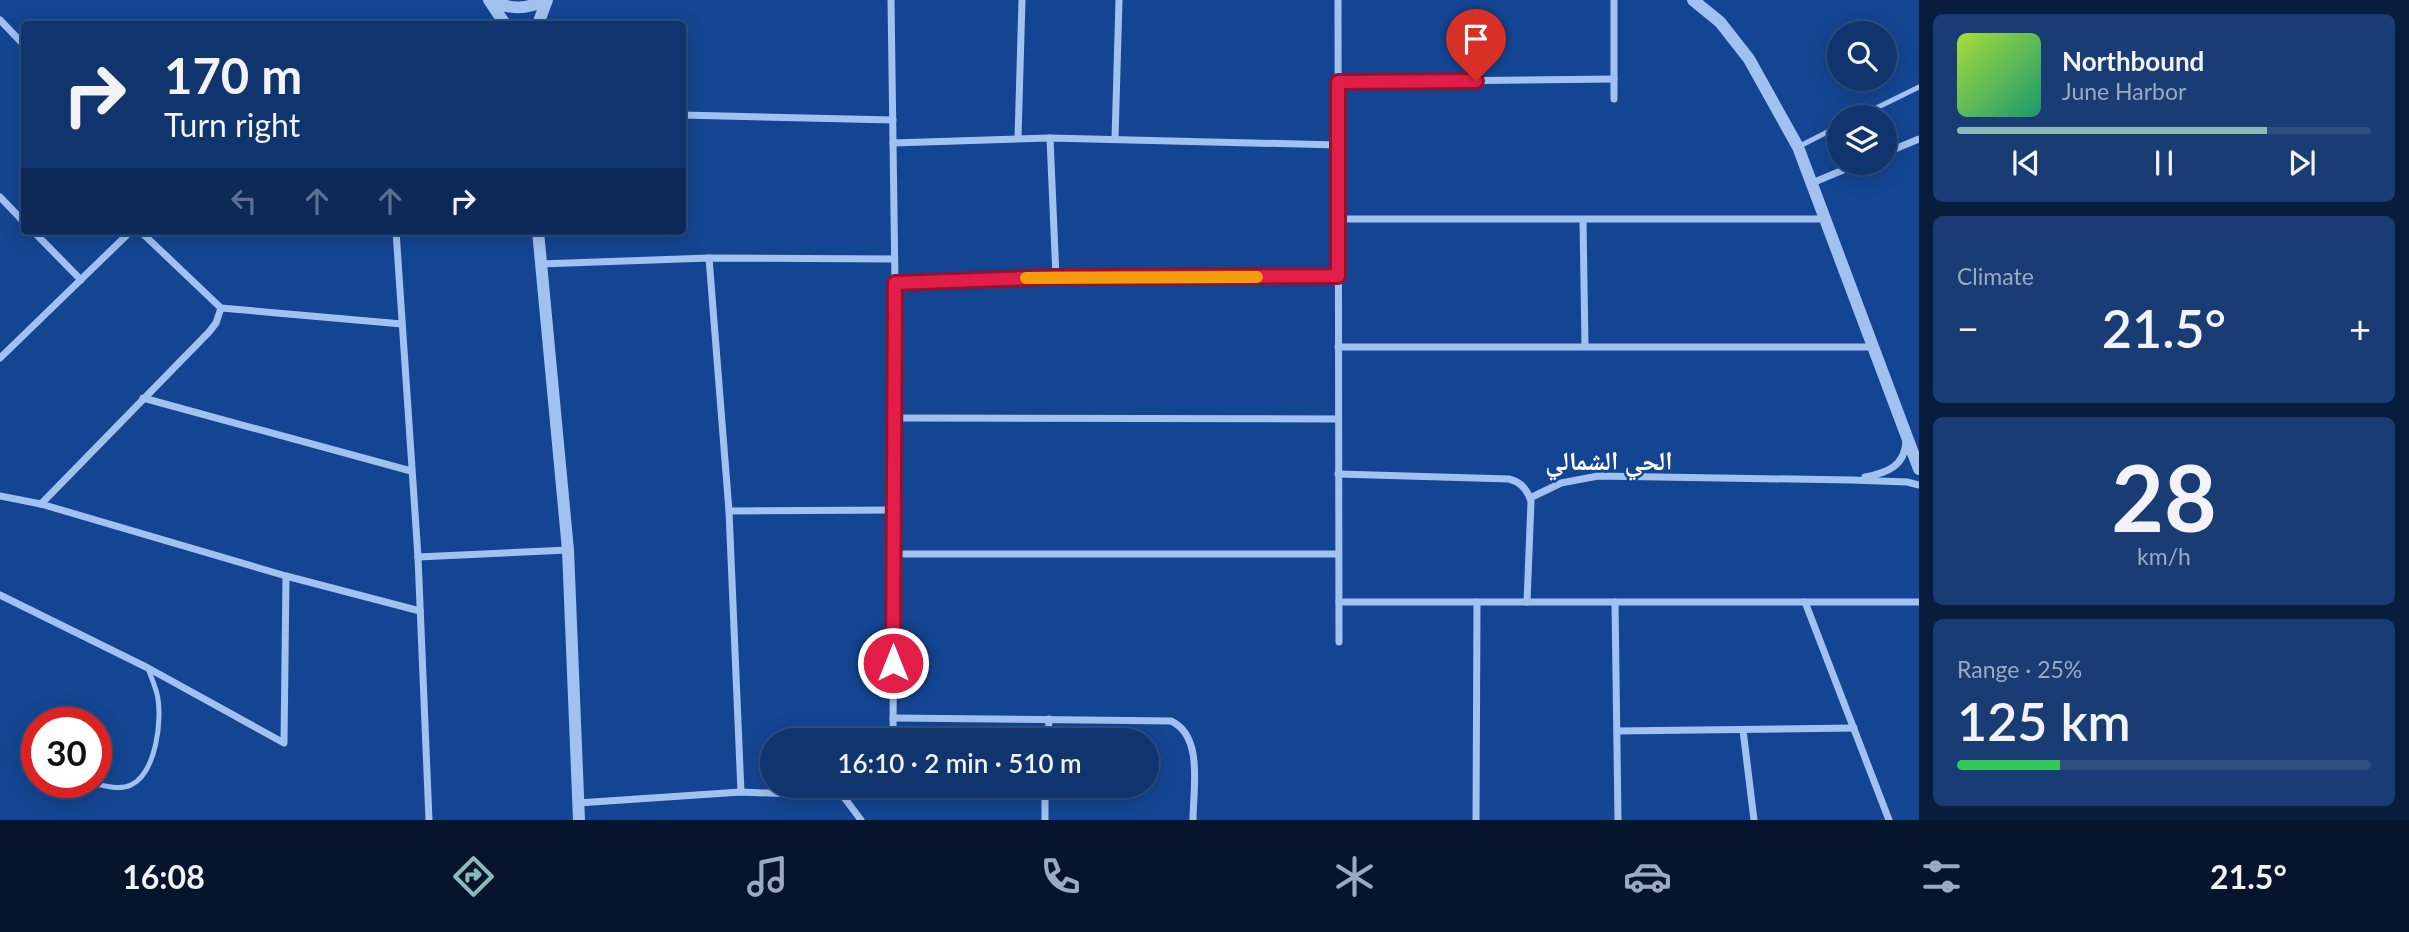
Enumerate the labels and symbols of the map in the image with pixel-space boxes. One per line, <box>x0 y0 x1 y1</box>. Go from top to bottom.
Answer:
pin <box>1446 9 1506 81</box>
district label: الحي الشمالي <box>1545 444 1673 481</box>
position arrow <box>856 626 930 700</box>
speed limit sign: 30 <box>21 707 112 798</box>

